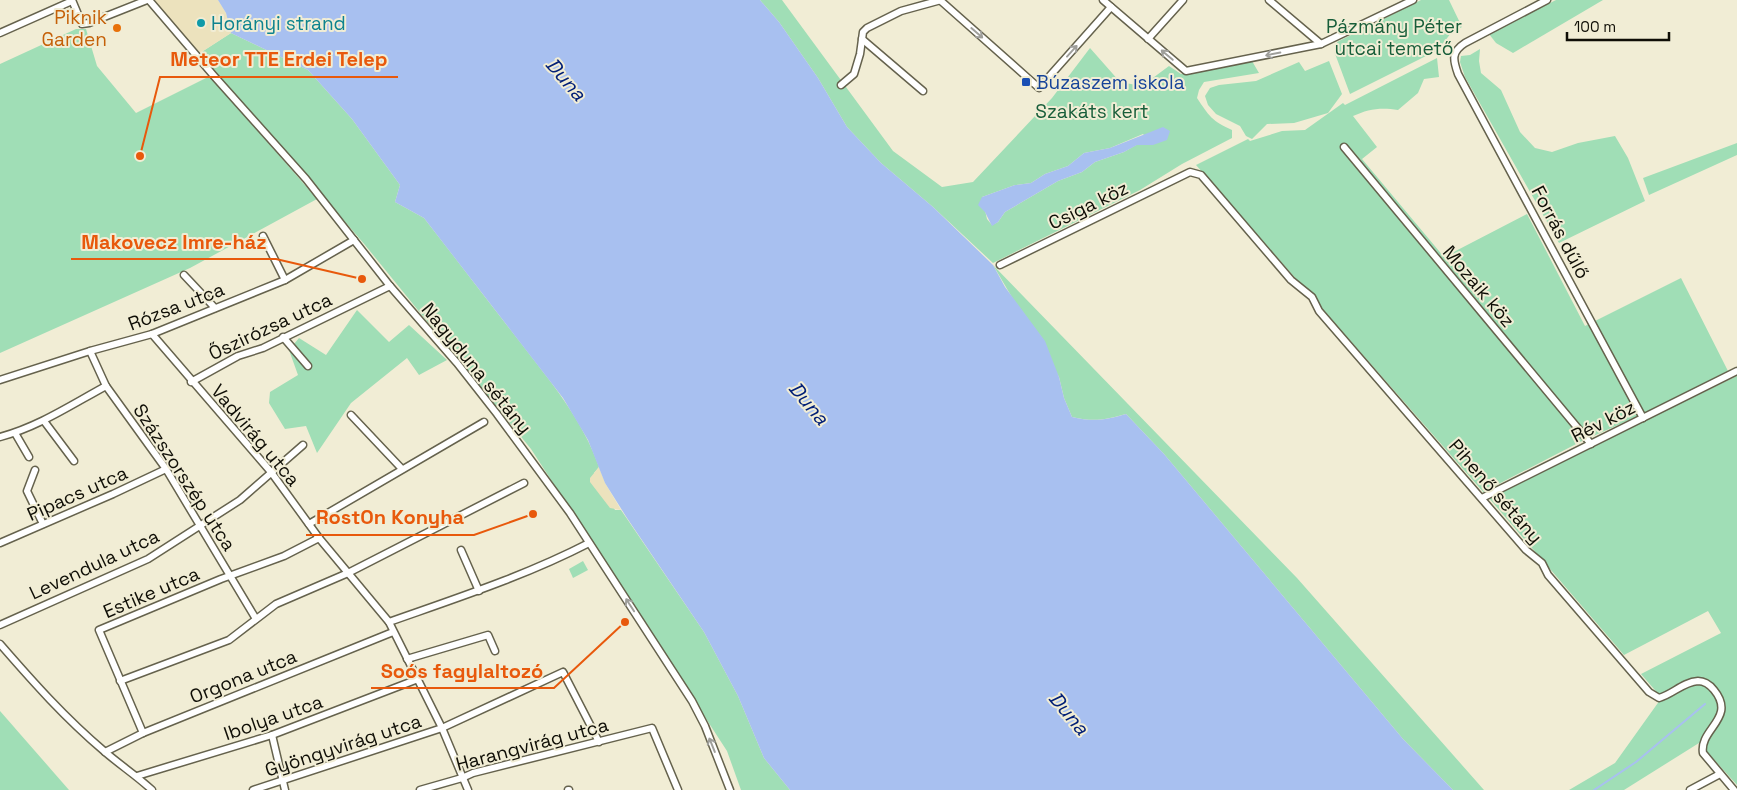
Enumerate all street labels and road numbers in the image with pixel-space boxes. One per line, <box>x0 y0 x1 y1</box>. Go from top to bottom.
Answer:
street label: Csiga köz <box>1044 175 1132 236</box>
street label: Forrás dűlő <box>1526 181 1596 283</box>
street label: Mozaik köz <box>1437 240 1520 332</box>
street label: Rózsa utca <box>124 277 228 336</box>
street label: Őszirózsa utca <box>204 287 336 366</box>
street label: Nagyduna sétány <box>416 297 537 439</box>
street label: Vadvirág utca <box>206 379 306 492</box>
street label: Rév köz <box>1567 395 1640 448</box>
street label: Százszorszép utca <box>128 399 242 556</box>
street label: Pihenő sétány <box>1443 434 1548 549</box>
street label: Pipacs utca <box>23 460 131 527</box>
street label: Levendula utca <box>25 523 163 605</box>
street label: Estike utca <box>99 561 203 624</box>
street label: Orgona utca <box>186 644 300 709</box>
street label: Ibolya utca <box>220 689 326 746</box>
street label: Gyöngyvirág utca <box>262 708 425 783</box>
street label: Harangvirág utca <box>453 712 611 777</box>

